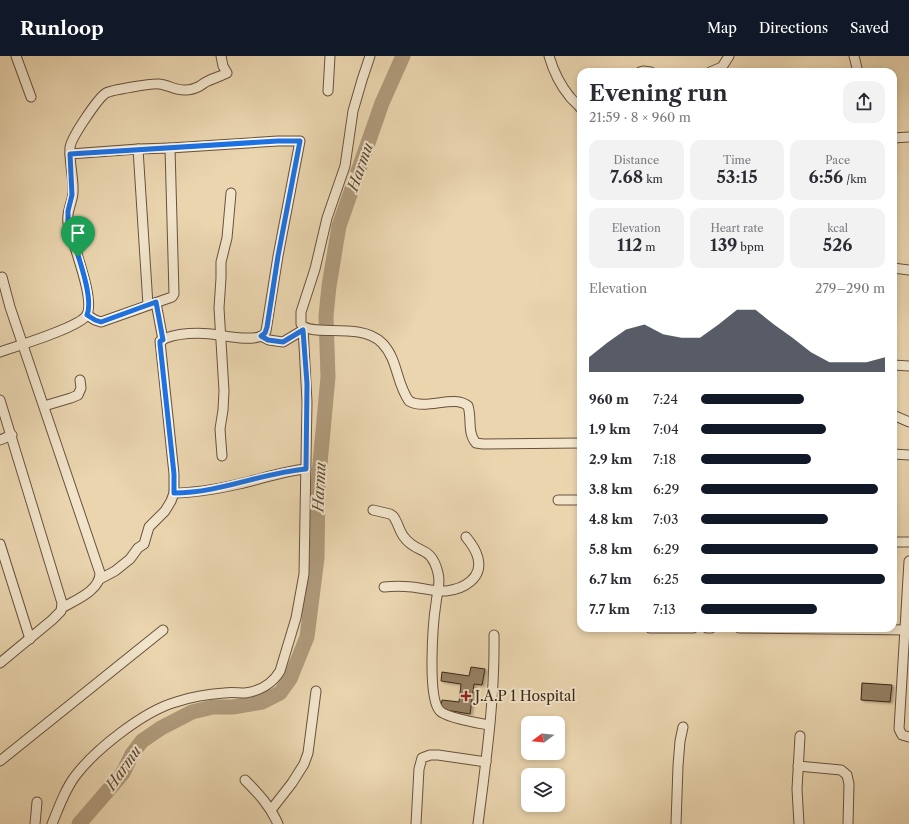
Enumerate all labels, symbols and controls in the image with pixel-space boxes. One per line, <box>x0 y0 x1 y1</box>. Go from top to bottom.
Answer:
text: Runloop <box>20 17 104 40</box>
text: Map <box>707 19 737 37</box>
text: Directions <box>759 19 828 37</box>
text: Saved <box>850 19 889 37</box>
text: Evening run <box>589 80 728 107</box>
button: share <box>843 81 885 123</box>
text: 21:59 · 8 × 960 m <box>589 109 691 125</box>
water label: Harmu <box>343 140 377 195</box>
text: Distance <box>614 153 659 167</box>
text: Time <box>723 153 751 167</box>
text: Pace <box>825 153 850 167</box>
text: 7.68 <box>610 167 643 187</box>
text: 53:15 <box>716 167 758 187</box>
text: 6:56 <box>809 167 843 187</box>
text: km <box>643 172 663 186</box>
text: /km <box>843 172 867 186</box>
pin <box>61 216 95 257</box>
text: Elevation <box>612 221 661 235</box>
text: Heart rate <box>710 221 764 235</box>
text: kcal <box>827 221 848 235</box>
icon: arrive <box>67 222 89 244</box>
text: 112 <box>617 235 642 255</box>
text: 139 <box>710 235 737 255</box>
text: 526 <box>823 235 852 255</box>
text: m <box>642 240 656 254</box>
text: bpm <box>737 240 764 254</box>
text: Elevation <box>589 280 647 296</box>
text: 279–290 m <box>815 280 885 296</box>
text: 960 m <box>589 391 629 407</box>
text: 7:24 <box>653 391 678 407</box>
text: 1.9 km <box>589 421 631 437</box>
text: 7:04 <box>653 421 679 437</box>
text: 2.9 km <box>589 451 633 467</box>
text: 7:18 <box>653 451 676 467</box>
water label: Harmu <box>308 461 330 513</box>
text: 3.8 km <box>589 481 633 497</box>
text: 6:29 <box>653 481 679 497</box>
text: 4.8 km <box>589 511 633 527</box>
text: 7:03 <box>653 511 678 527</box>
text: 5.8 km <box>589 541 633 557</box>
text: 6:29 <box>653 541 679 557</box>
text: 6.7 km <box>589 571 632 587</box>
text: 6:25 <box>653 571 679 587</box>
text: 7.7 km <box>589 601 630 617</box>
text: 7:13 <box>653 601 676 617</box>
place label: J.A.P 1 Hospital <box>473 687 576 705</box>
marker: J.A.P 1 Hospital <box>460 690 472 702</box>
north arrow <box>521 716 565 760</box>
map controls <box>521 716 565 812</box>
water label: Harmu <box>100 742 145 795</box>
button: layers <box>521 768 565 812</box>

